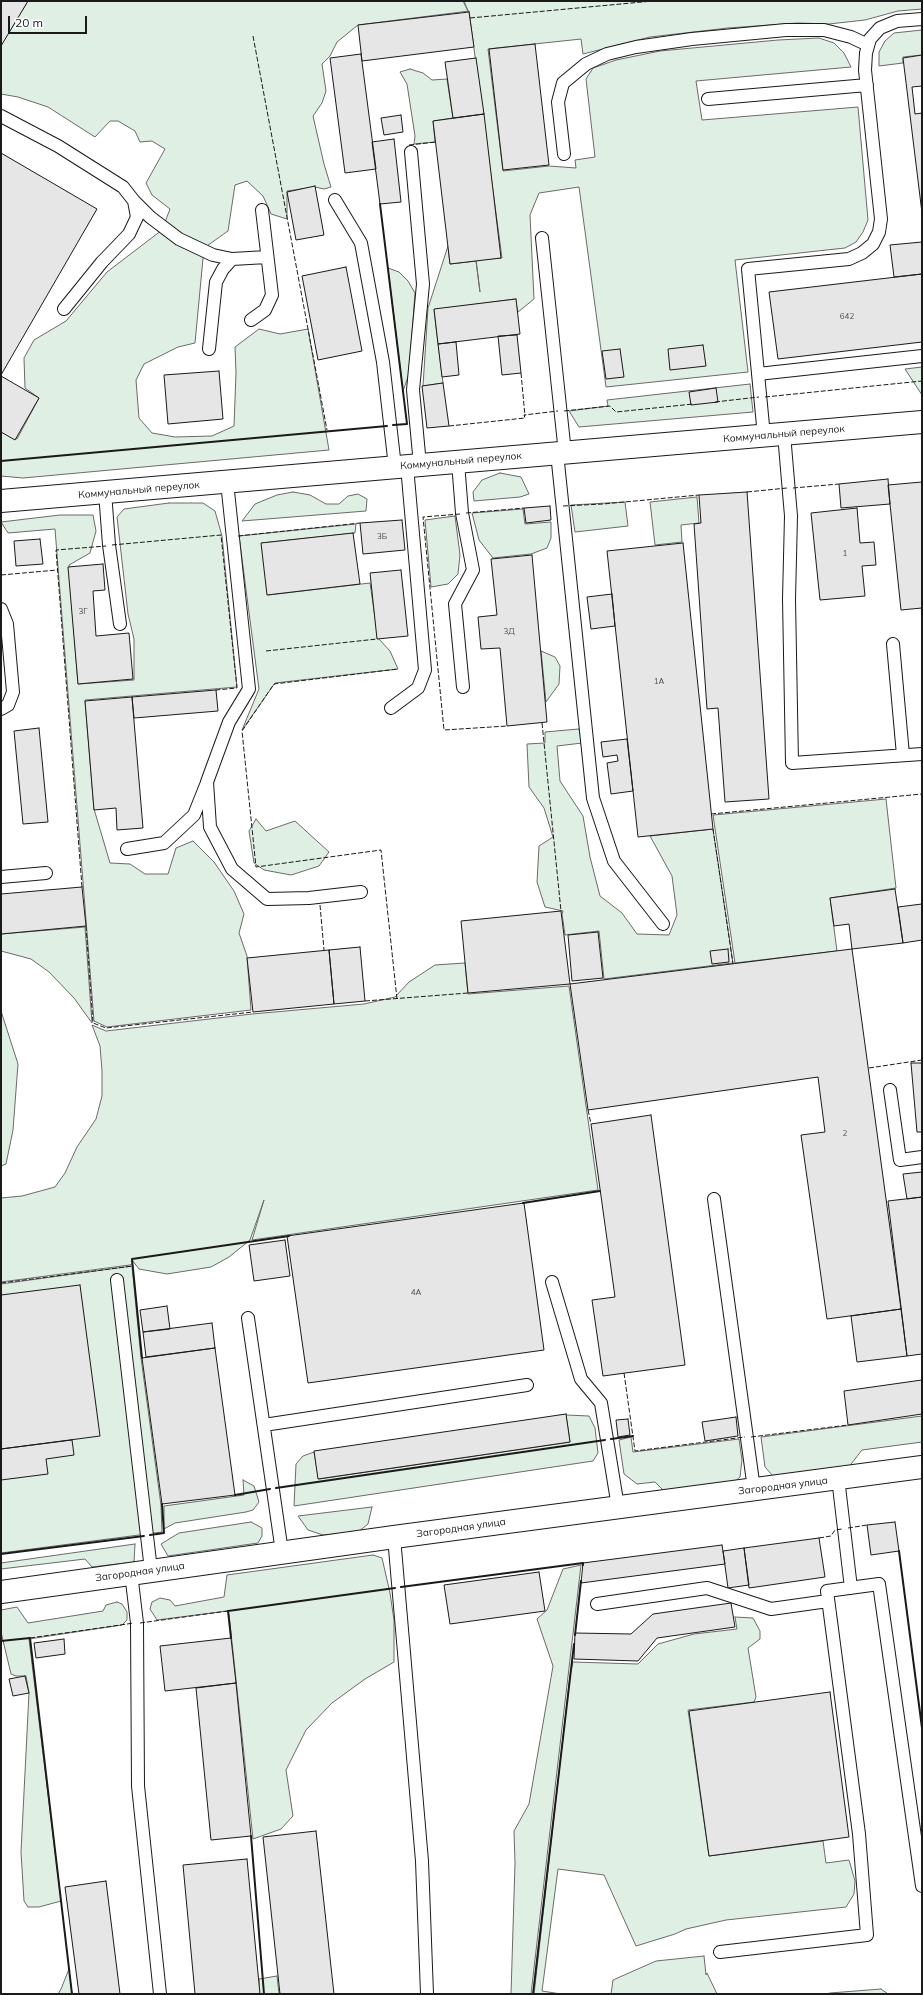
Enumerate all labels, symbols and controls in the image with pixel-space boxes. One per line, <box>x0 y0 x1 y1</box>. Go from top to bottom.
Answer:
scale bar <box>10 8 89 34</box>
text: 20 m <box>15 15 43 30</box>
house number: 642 <box>840 312 854 322</box>
street label: Коммунальный переулок <box>723 423 845 445</box>
street label: Коммунальный переулок <box>400 450 522 472</box>
street label: Коммунальный переулок <box>78 479 200 501</box>
house number: 3Б <box>377 532 387 542</box>
house number: 1 <box>843 549 847 559</box>
house number: 3Г <box>78 607 88 617</box>
house number: 3Д <box>503 627 515 637</box>
house number: 1А <box>654 677 664 687</box>
house number: 2 <box>843 1129 847 1139</box>
house number: 4А <box>411 1288 421 1298</box>
street label: Загородная улица <box>738 1475 828 1497</box>
street label: Загородная улица <box>416 1516 506 1540</box>
street label: Загородная улица <box>95 1560 185 1584</box>

